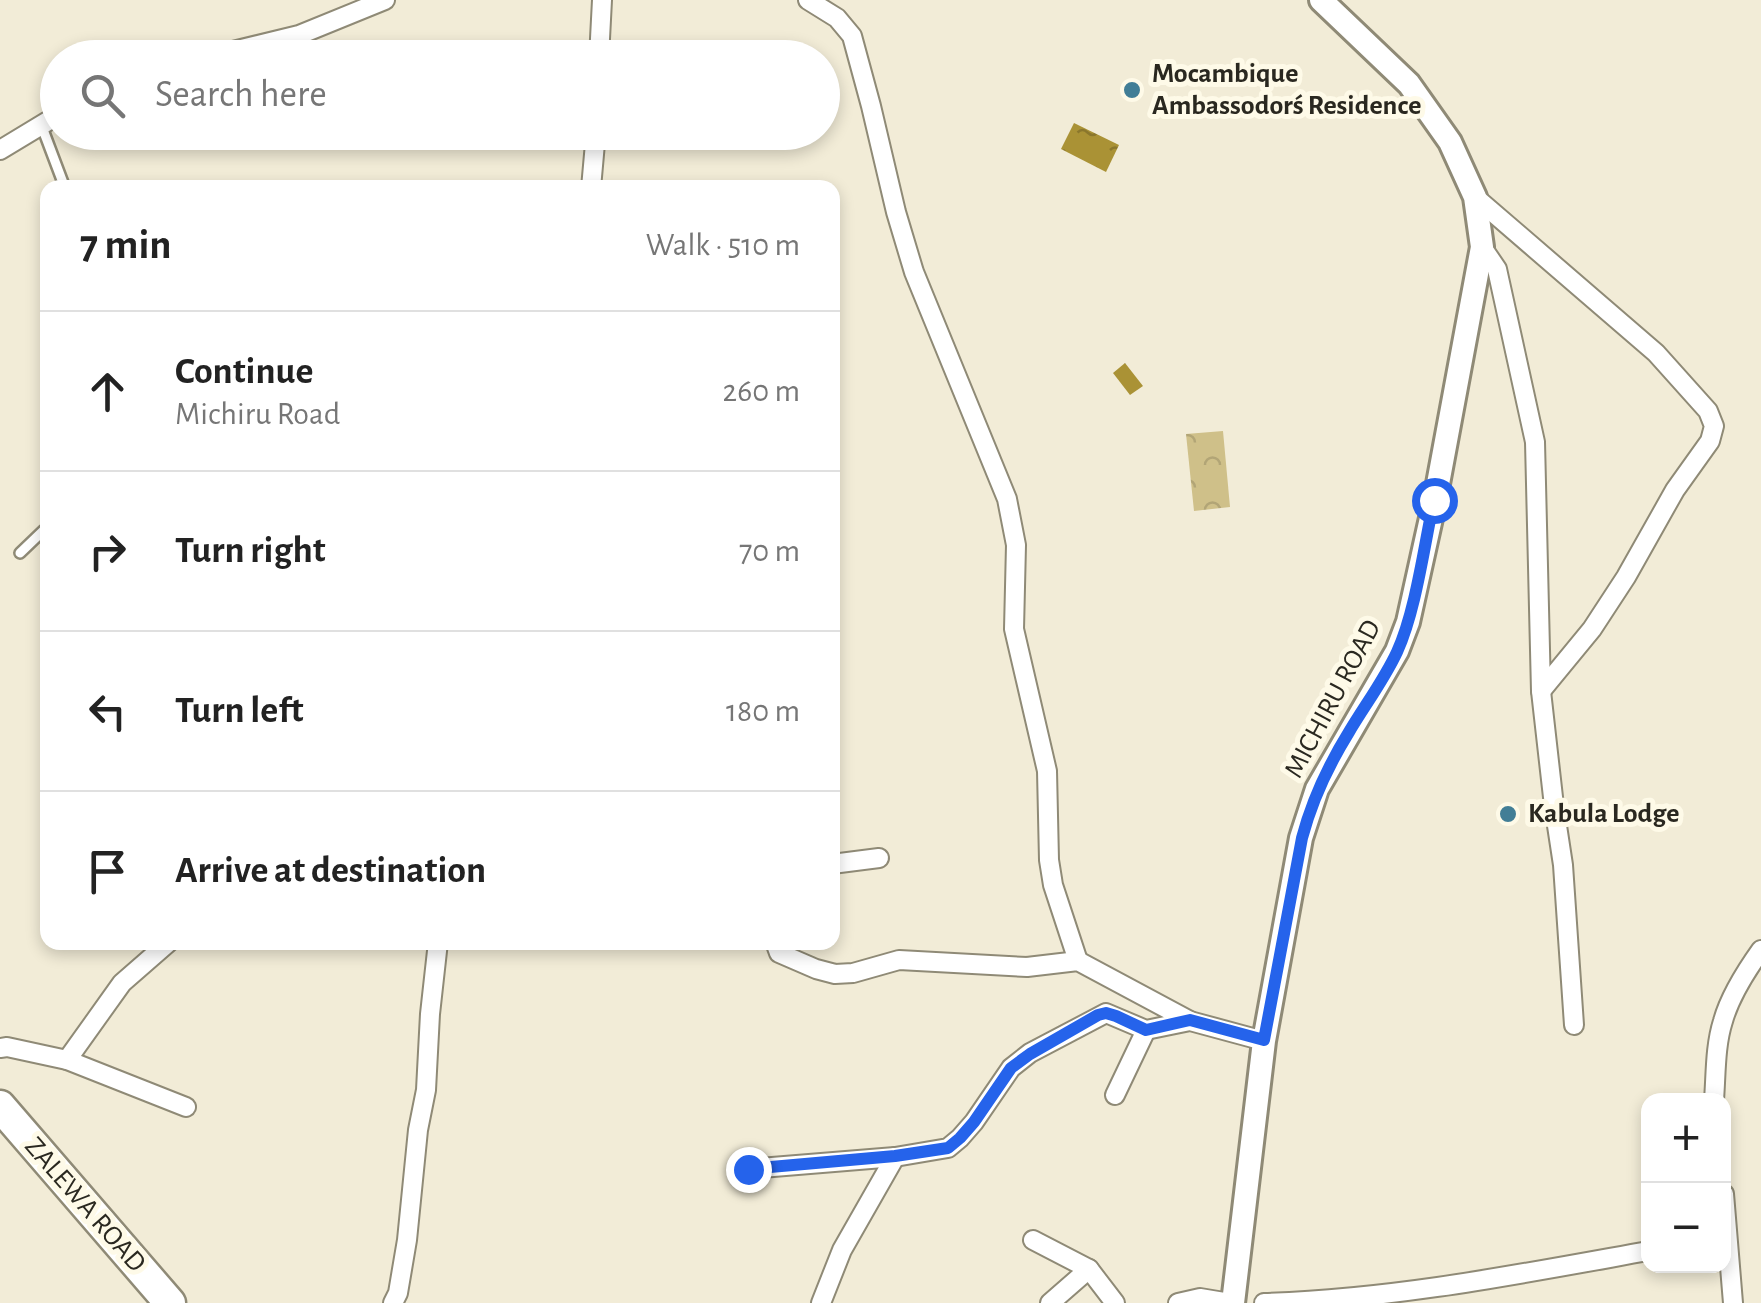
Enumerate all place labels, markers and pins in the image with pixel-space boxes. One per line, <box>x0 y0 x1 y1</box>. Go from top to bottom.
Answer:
place label: Mocambique Ambassodorś Residence <box>1152 60 1421 120</box>
marker: Mocambique Ambassodorś Residence <box>1121 79 1143 101</box>
place label: Kabula Lodge <box>1528 800 1679 828</box>
marker: Kabula Lodge <box>1497 803 1519 825</box>

